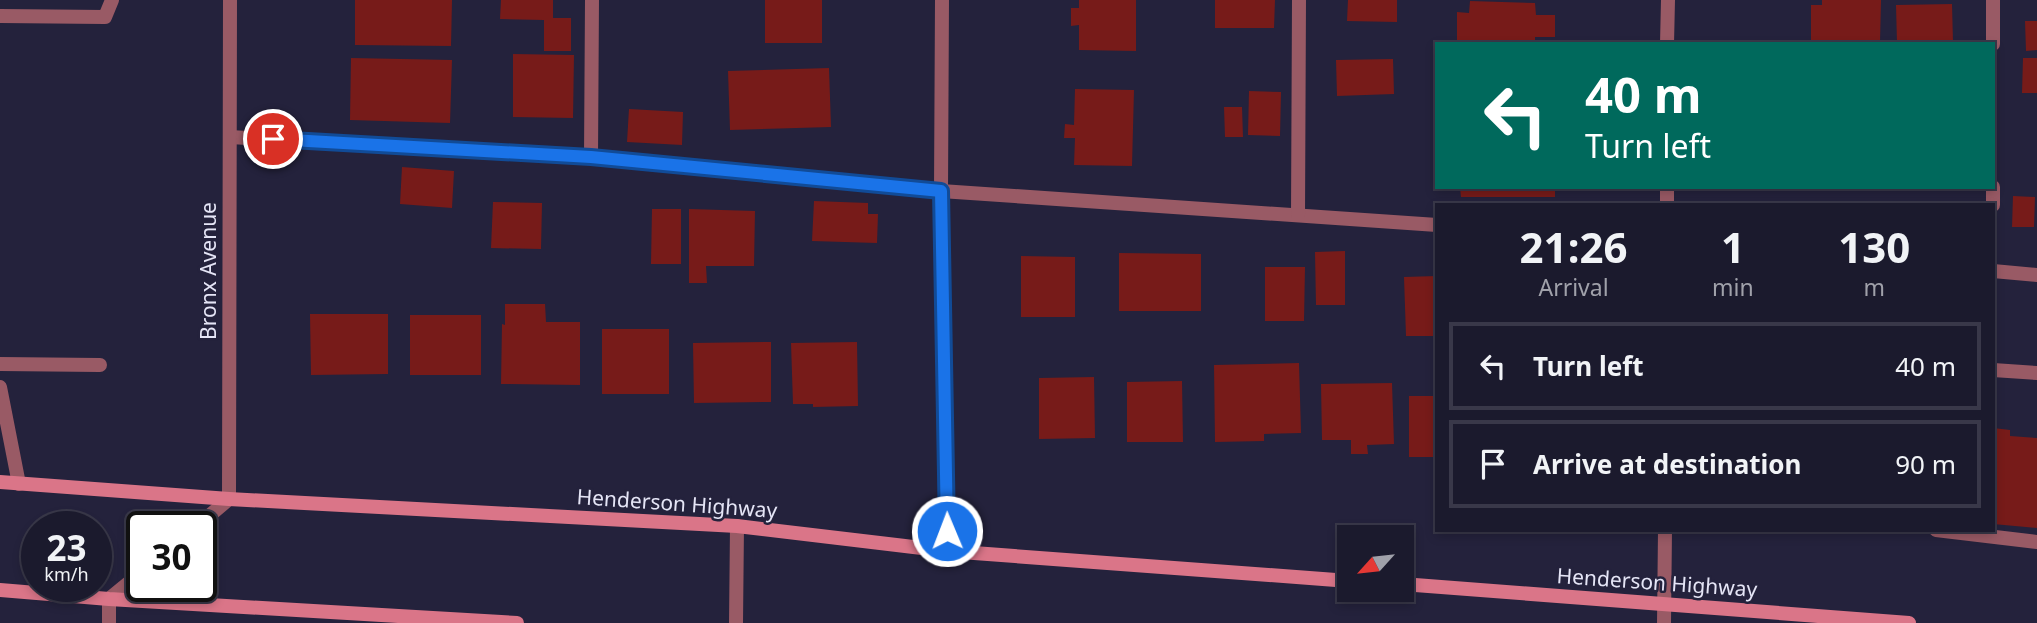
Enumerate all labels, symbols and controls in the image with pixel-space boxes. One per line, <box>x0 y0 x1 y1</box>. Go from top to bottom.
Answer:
text: 40 m <box>1585 61 1702 127</box>
icon: left <box>1470 70 1561 161</box>
pin <box>243 109 303 169</box>
icon: arrive <box>254 120 292 158</box>
text: Turn left <box>1585 124 1711 167</box>
street label: Bronx Avenue <box>194 202 222 340</box>
text: 21:26 <box>1520 218 1627 275</box>
text: 1 <box>1721 218 1745 275</box>
text: 130 <box>1838 218 1910 275</box>
text: Arrival <box>1538 271 1609 303</box>
text: min <box>1712 271 1754 303</box>
text: m <box>1864 271 1885 303</box>
icon: left <box>1474 347 1512 385</box>
text: Turn left <box>1533 348 1644 384</box>
text: 40 m <box>1895 348 1956 384</box>
icon: arrive <box>1474 445 1512 483</box>
text: Arrive at destination <box>1533 446 1802 482</box>
text: 90 m <box>1895 446 1956 482</box>
street label: Henderson Highway <box>576 482 778 524</box>
position arrow <box>910 494 984 568</box>
speed limit sign: 30 <box>126 511 217 602</box>
text: 23 <box>46 524 87 571</box>
north arrow <box>1337 525 1414 602</box>
map controls <box>1337 525 1414 602</box>
street label: Henderson Highway <box>1556 561 1758 603</box>
text: km/h <box>44 562 89 586</box>

